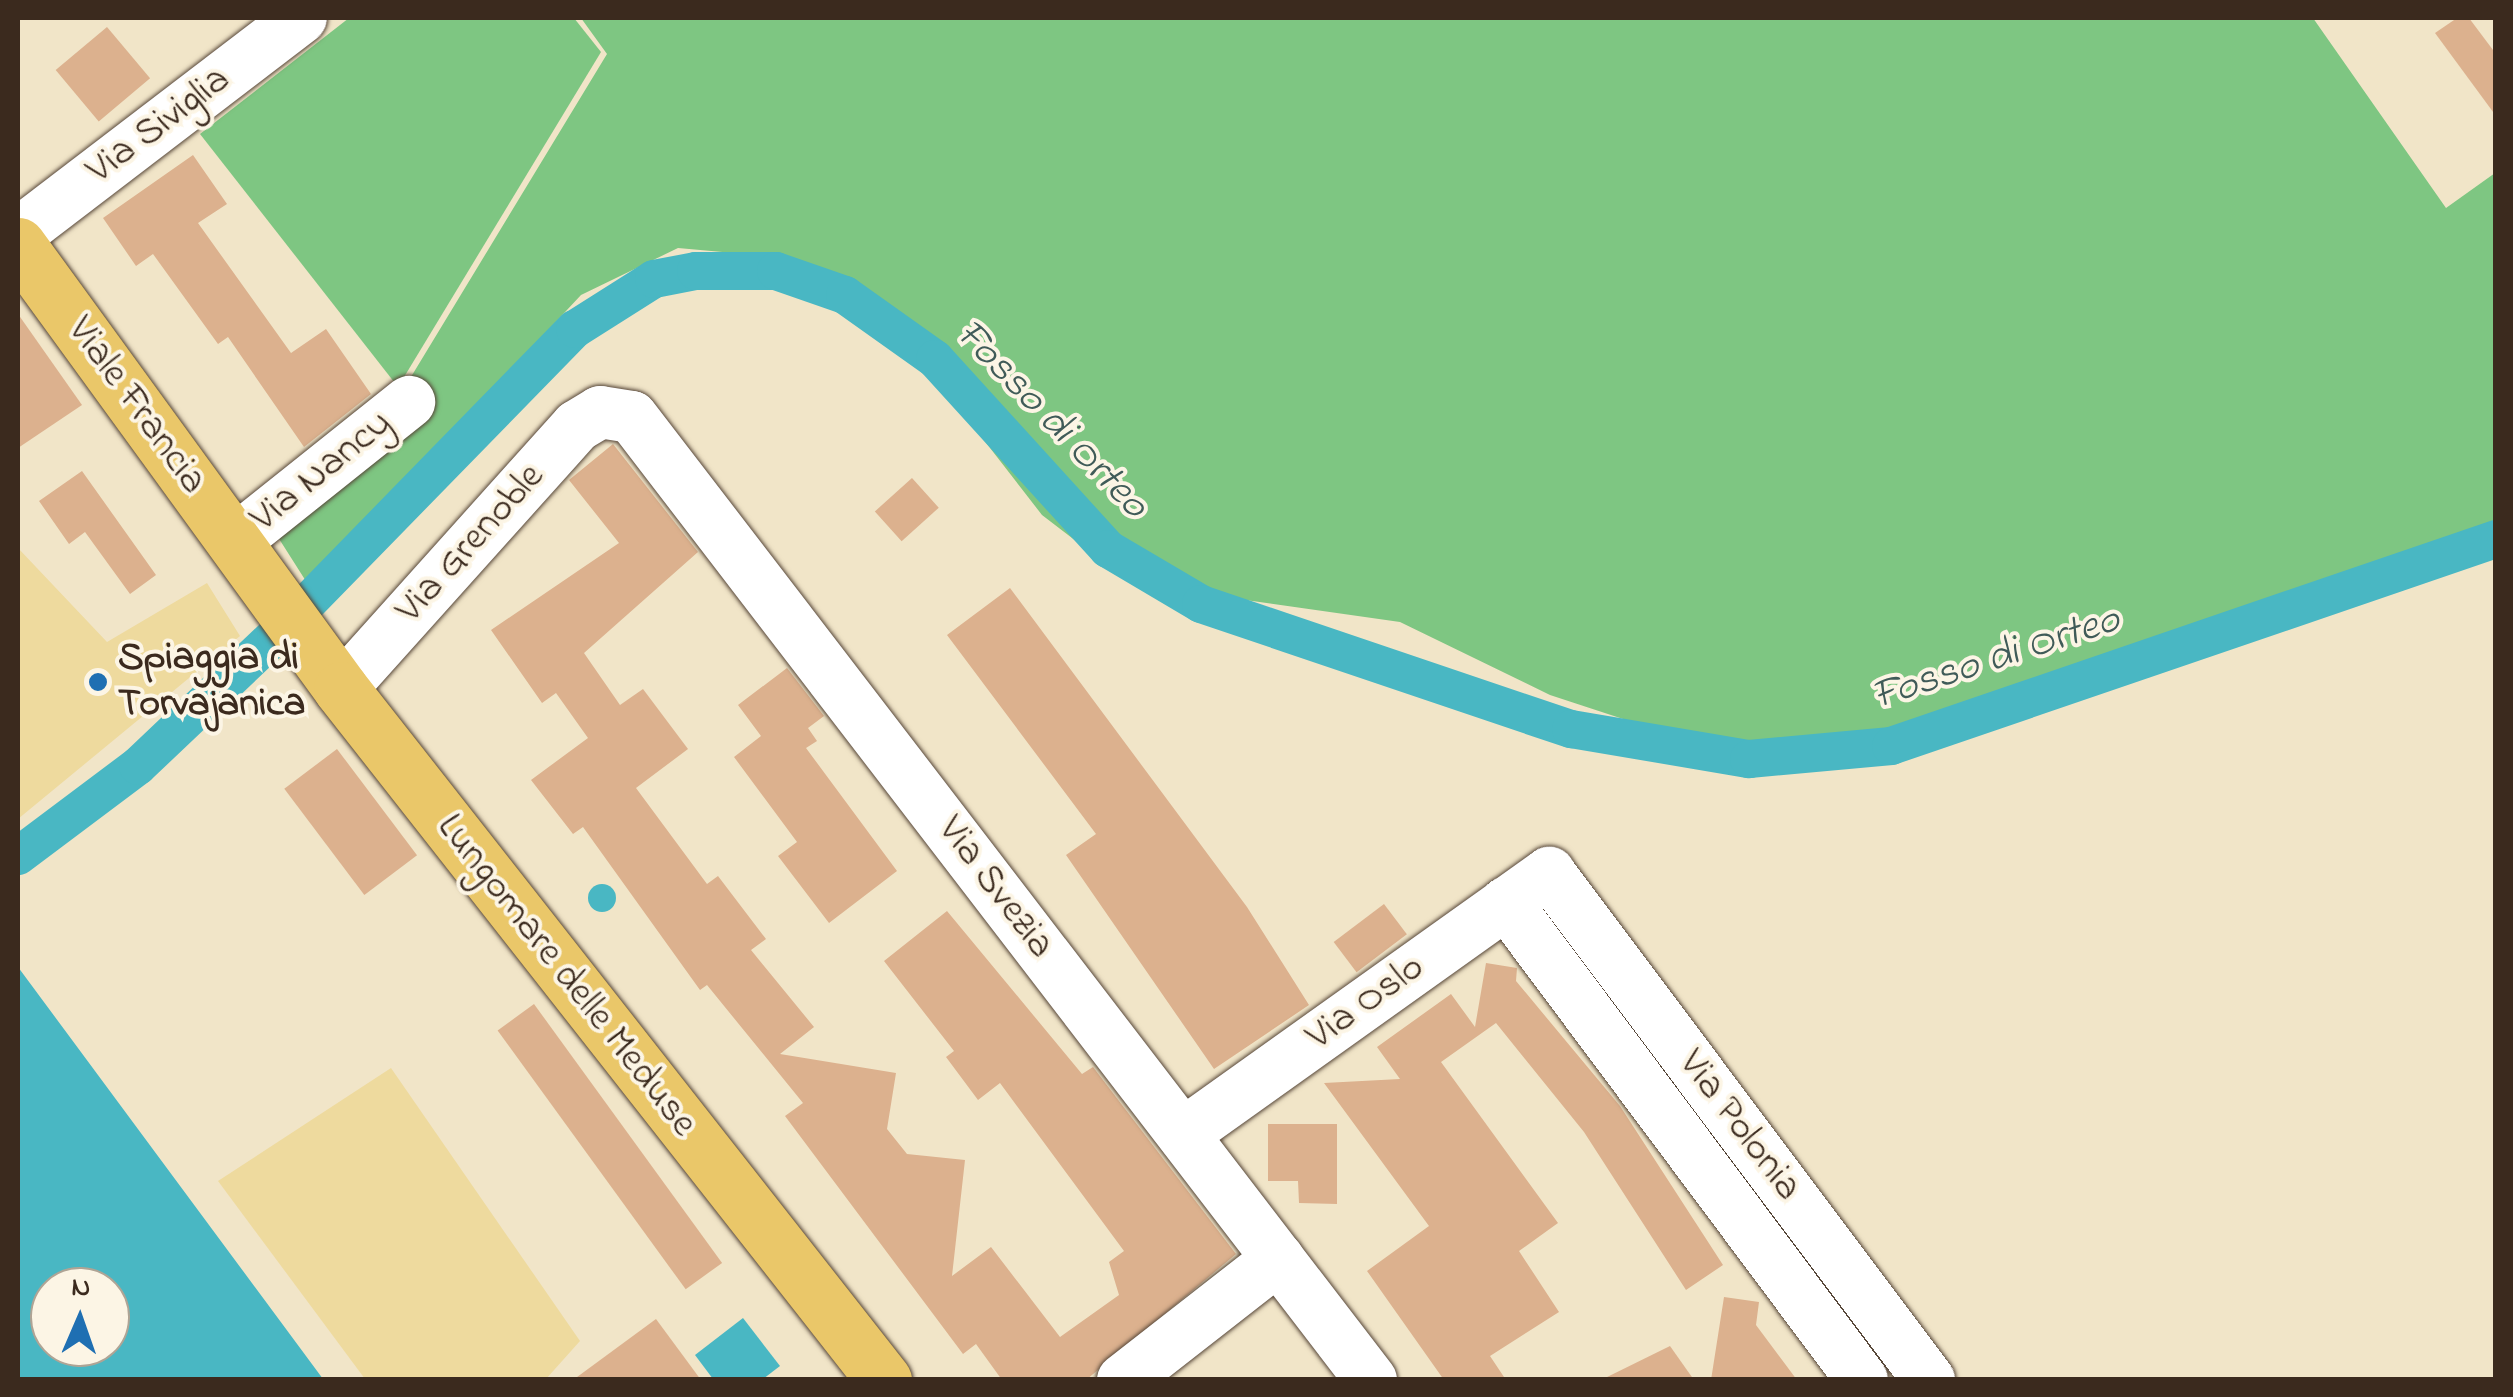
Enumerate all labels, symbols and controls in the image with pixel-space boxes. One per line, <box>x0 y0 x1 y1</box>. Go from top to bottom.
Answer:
street label: Via Siviglia <box>78 57 240 195</box>
street label: Viale Francia <box>56 308 216 504</box>
water label: Fosso di Orteo <box>943 310 1159 530</box>
street label: Via Nancy <box>242 401 402 543</box>
street label: Via Grenoble <box>387 454 555 634</box>
water label: Fosso di Orteo <box>1866 595 2126 723</box>
place label: Spiaggia di Torvajanica <box>118 635 305 729</box>
marker: Spiaggia di Torvajanica <box>87 671 109 693</box>
street label: Lungomare delle Meduse <box>425 805 707 1147</box>
street label: Via Svezia <box>926 808 1064 968</box>
street label: Via Oslo <box>1298 944 1434 1062</box>
street label: Via Polonia <box>1667 1041 1811 1211</box>
north arrow <box>30 1267 130 1367</box>
text: N <box>71 1268 91 1309</box>

